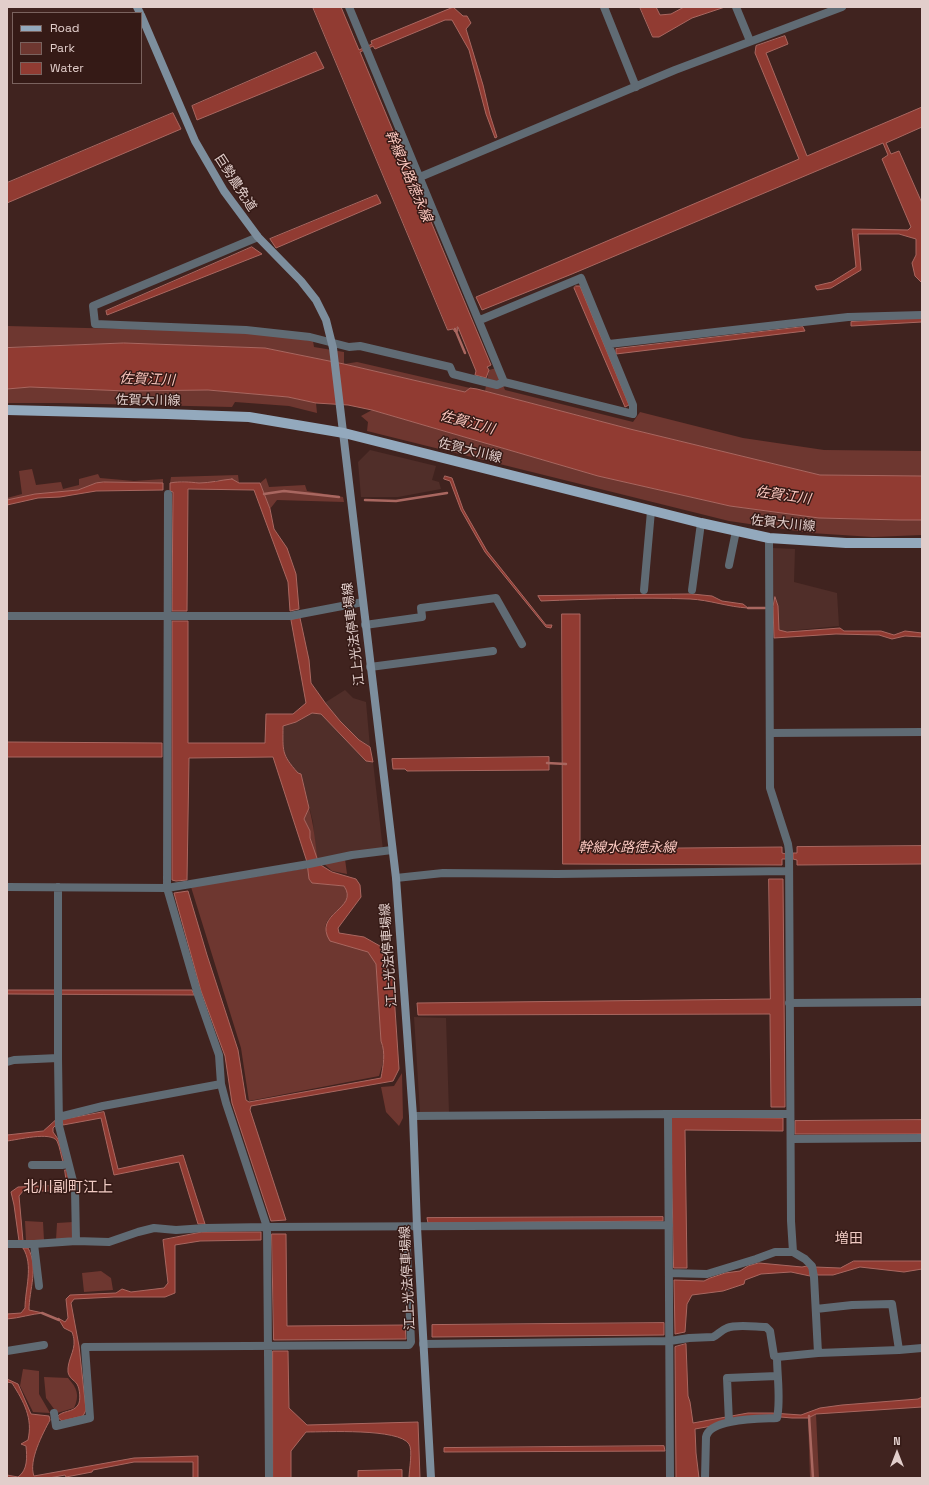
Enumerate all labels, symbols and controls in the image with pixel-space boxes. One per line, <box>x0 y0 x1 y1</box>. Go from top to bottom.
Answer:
legend <box>12 12 142 84</box>
text: Road <box>50 20 79 36</box>
text: Park <box>50 40 75 56</box>
text: Water <box>50 60 84 76</box>
water label: 幹線水路徳永線 <box>381 128 435 224</box>
street label: 巨勢農免道 <box>211 151 259 215</box>
water label: 佐賀江川 <box>119 371 175 389</box>
street label: 佐賀大川線 <box>115 393 181 409</box>
water label: 佐賀江川 <box>438 408 496 438</box>
street label: 佐賀大川線 <box>437 436 503 466</box>
water label: 佐賀江川 <box>754 484 812 508</box>
street label: 佐賀大川線 <box>750 513 816 535</box>
street label: 江上光法停車場線 <box>340 581 368 687</box>
water label: 幹線水路徳永線 <box>578 840 676 856</box>
street label: 江上光法停車場線 <box>378 903 400 1007</box>
district label: 北川副町江上 <box>23 1179 113 1197</box>
street label: 江上光法停車場線 <box>397 1226 419 1330</box>
district label: 増田 <box>835 1231 863 1247</box>
north arrow <box>877 1433 917 1473</box>
text: N <box>893 1434 901 1448</box>

